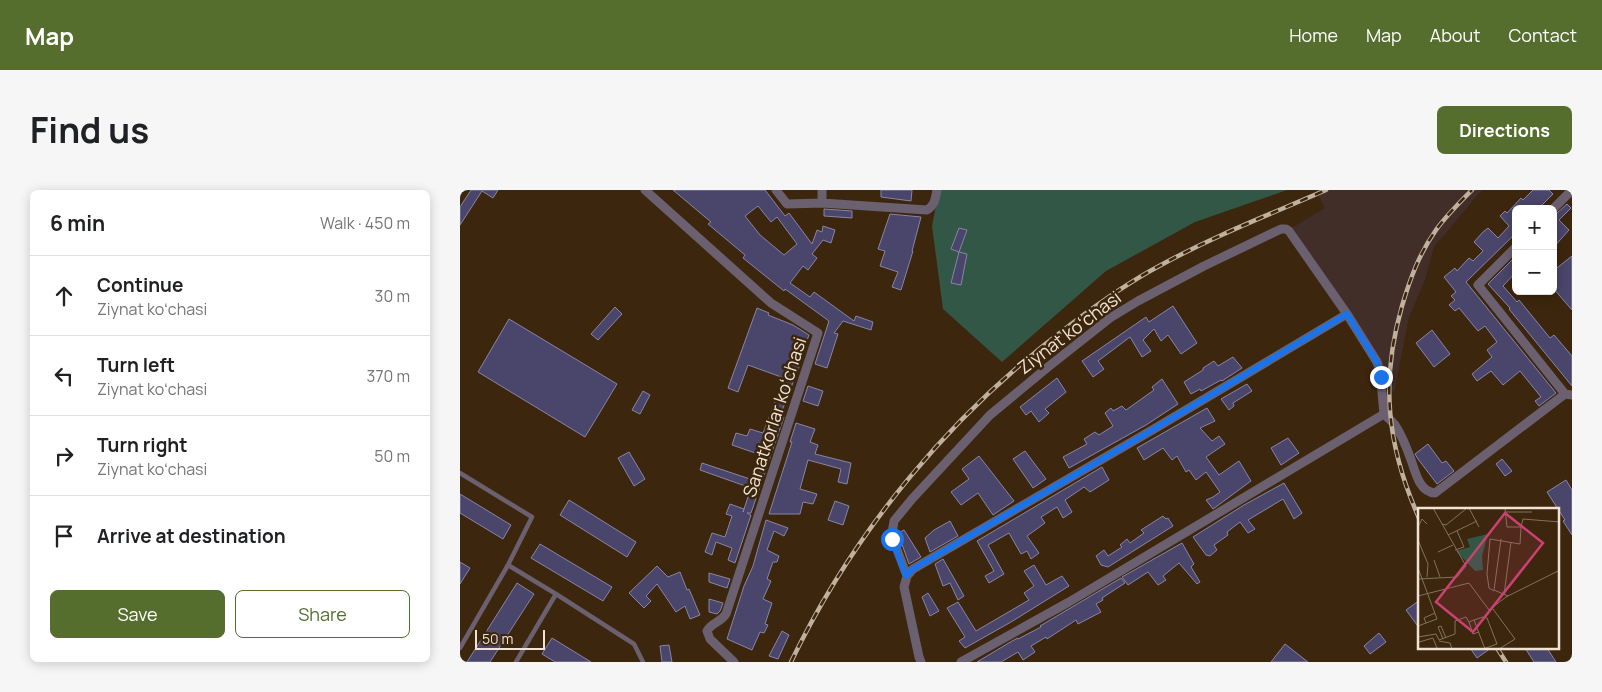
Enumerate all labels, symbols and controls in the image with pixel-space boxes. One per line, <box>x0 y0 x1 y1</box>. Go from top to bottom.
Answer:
text: Map <box>25 19 74 52</box>
text: Home <box>1289 23 1338 47</box>
text: Map <box>1366 23 1402 47</box>
text: About <box>1430 23 1480 47</box>
text: Contact <box>1508 23 1577 47</box>
text: Find us <box>30 106 149 154</box>
button: Directions <box>1437 106 1572 154</box>
map controls <box>1512 205 1557 295</box>
button: + <box>1512 205 1557 250</box>
text: 6 min <box>50 209 105 237</box>
text: Walk · 450 m <box>320 212 410 234</box>
button: − <box>1512 250 1557 295</box>
text: Continue <box>97 272 183 298</box>
icon: ahead <box>50 282 78 310</box>
text: 30 m <box>375 285 410 307</box>
street label: Ziynat koʻchasi <box>1012 285 1126 379</box>
text: Ziynat koʻchasi <box>97 298 207 320</box>
street label: Sanatkorlar koʻchasi <box>737 334 811 500</box>
text: Turn left <box>97 352 175 378</box>
icon: left <box>50 362 78 390</box>
text: 370 m <box>367 365 410 387</box>
route end <box>1370 366 1393 389</box>
text: Ziynat koʻchasi <box>97 378 207 400</box>
text: Turn right <box>97 432 187 458</box>
icon: right <box>50 442 78 470</box>
text: 50 m <box>374 445 410 467</box>
text: Ziynat koʻchasi <box>97 458 207 480</box>
inset map <box>1418 508 1560 650</box>
icon: arrive <box>50 522 78 550</box>
text: Arrive at destination <box>97 523 286 549</box>
route start <box>881 528 904 551</box>
button: Save <box>50 590 225 638</box>
button: Share <box>235 590 410 638</box>
scale bar <box>475 627 545 650</box>
text: 50 m <box>482 629 513 648</box>

